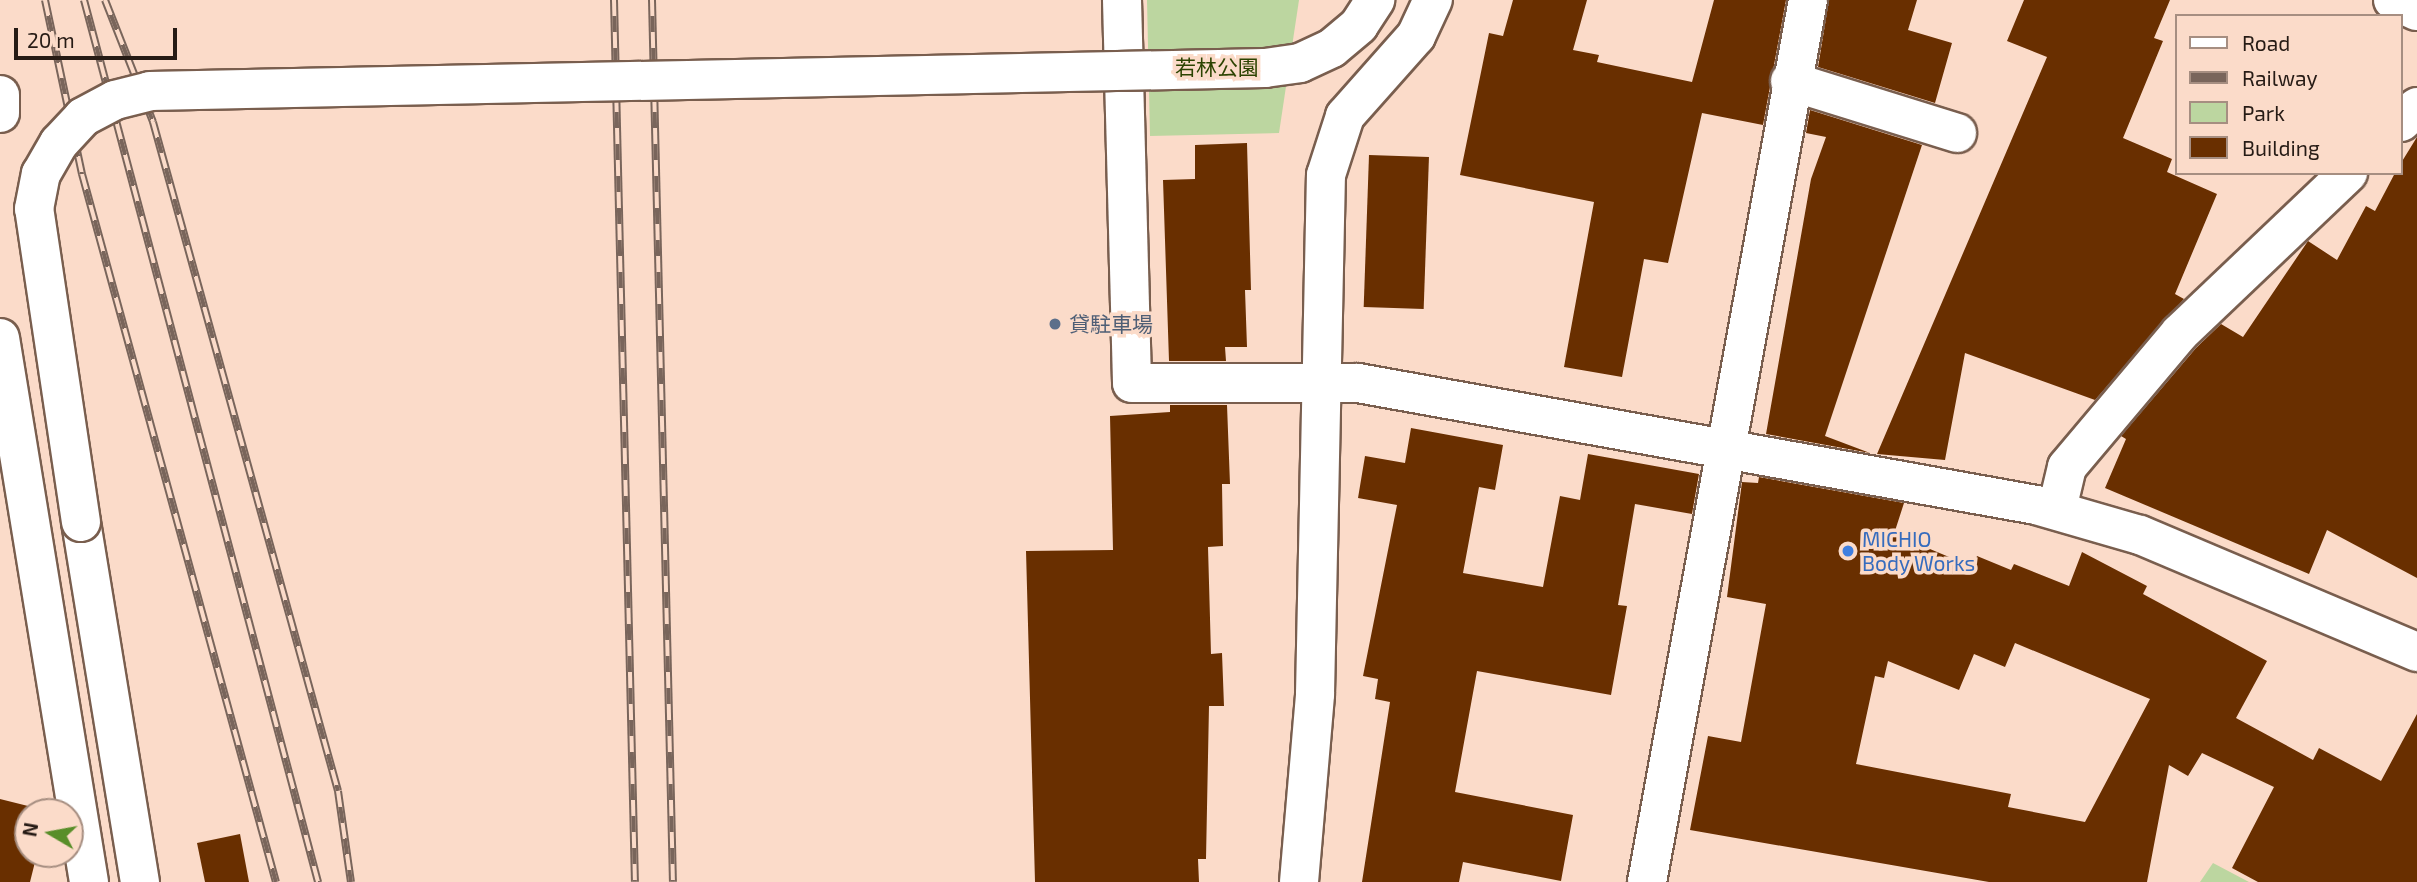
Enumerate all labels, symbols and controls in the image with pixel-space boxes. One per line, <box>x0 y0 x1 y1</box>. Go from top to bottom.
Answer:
scale bar <box>18 14 180 58</box>
legend <box>2176 14 2403 175</box>
text: 20 m <box>27 27 75 52</box>
text: Road <box>2242 30 2290 55</box>
park label: 若林公園 <box>1175 54 1259 80</box>
text: Railway <box>2242 65 2318 90</box>
text: Park <box>2242 100 2285 125</box>
text: Building <box>2242 135 2320 160</box>
place label: 貸駐車場 <box>1069 311 1153 337</box>
marker: 貸駐車場 <box>1047 316 1063 332</box>
place label: MICHIO Body Works <box>1862 526 1976 576</box>
marker: MICHIO Body Works <box>1840 543 1856 559</box>
north arrow <box>14 798 84 868</box>
text: N <box>17 821 42 838</box>

